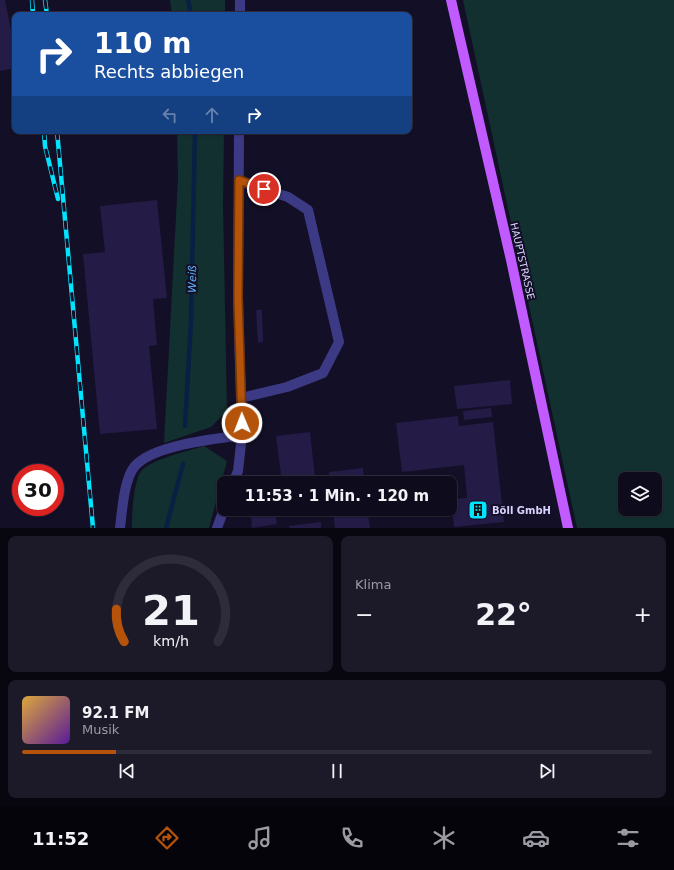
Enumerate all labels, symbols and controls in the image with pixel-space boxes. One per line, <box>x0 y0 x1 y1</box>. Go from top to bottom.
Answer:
text: 110 m <box>94 27 191 60</box>
icon: right <box>28 28 80 80</box>
text: Rechts abbiegen <box>94 61 244 82</box>
icon: left <box>159 104 181 126</box>
icon: ahead <box>201 104 223 126</box>
icon: right <box>243 104 265 126</box>
pin <box>247 172 281 206</box>
icon: arrive <box>253 178 275 200</box>
street label: HAUPTSTRASSE <box>508 222 537 301</box>
water label: Weiß <box>186 265 199 293</box>
position arrow <box>221 402 263 444</box>
speed limit sign: 30 <box>12 464 64 516</box>
map controls <box>618 472 662 516</box>
button: layers <box>618 472 662 516</box>
text: 11:53 · 1 Min. · 120 m <box>245 487 429 505</box>
building icon: Böll GmbH <box>467 499 489 521</box>
place label: Böll GmbH <box>492 505 551 516</box>
text: Klima <box>355 577 391 592</box>
text: 21 <box>142 586 199 635</box>
text: 22° <box>475 597 532 632</box>
text: − <box>355 602 373 627</box>
text: + <box>634 602 652 627</box>
text: km/h <box>152 633 189 649</box>
text: 92.1 FM <box>82 704 149 722</box>
text: Musik <box>82 722 119 737</box>
icon: previous <box>116 760 138 782</box>
icon: pause <box>326 760 348 782</box>
icon: next <box>536 760 558 782</box>
icon: directions <box>153 824 181 852</box>
icon: music <box>246 824 274 852</box>
icon: phone <box>338 824 366 852</box>
icon: climate <box>430 824 458 852</box>
icon: car <box>522 824 550 852</box>
icon: filters <box>614 824 642 852</box>
text: 11:52 <box>32 828 89 849</box>

